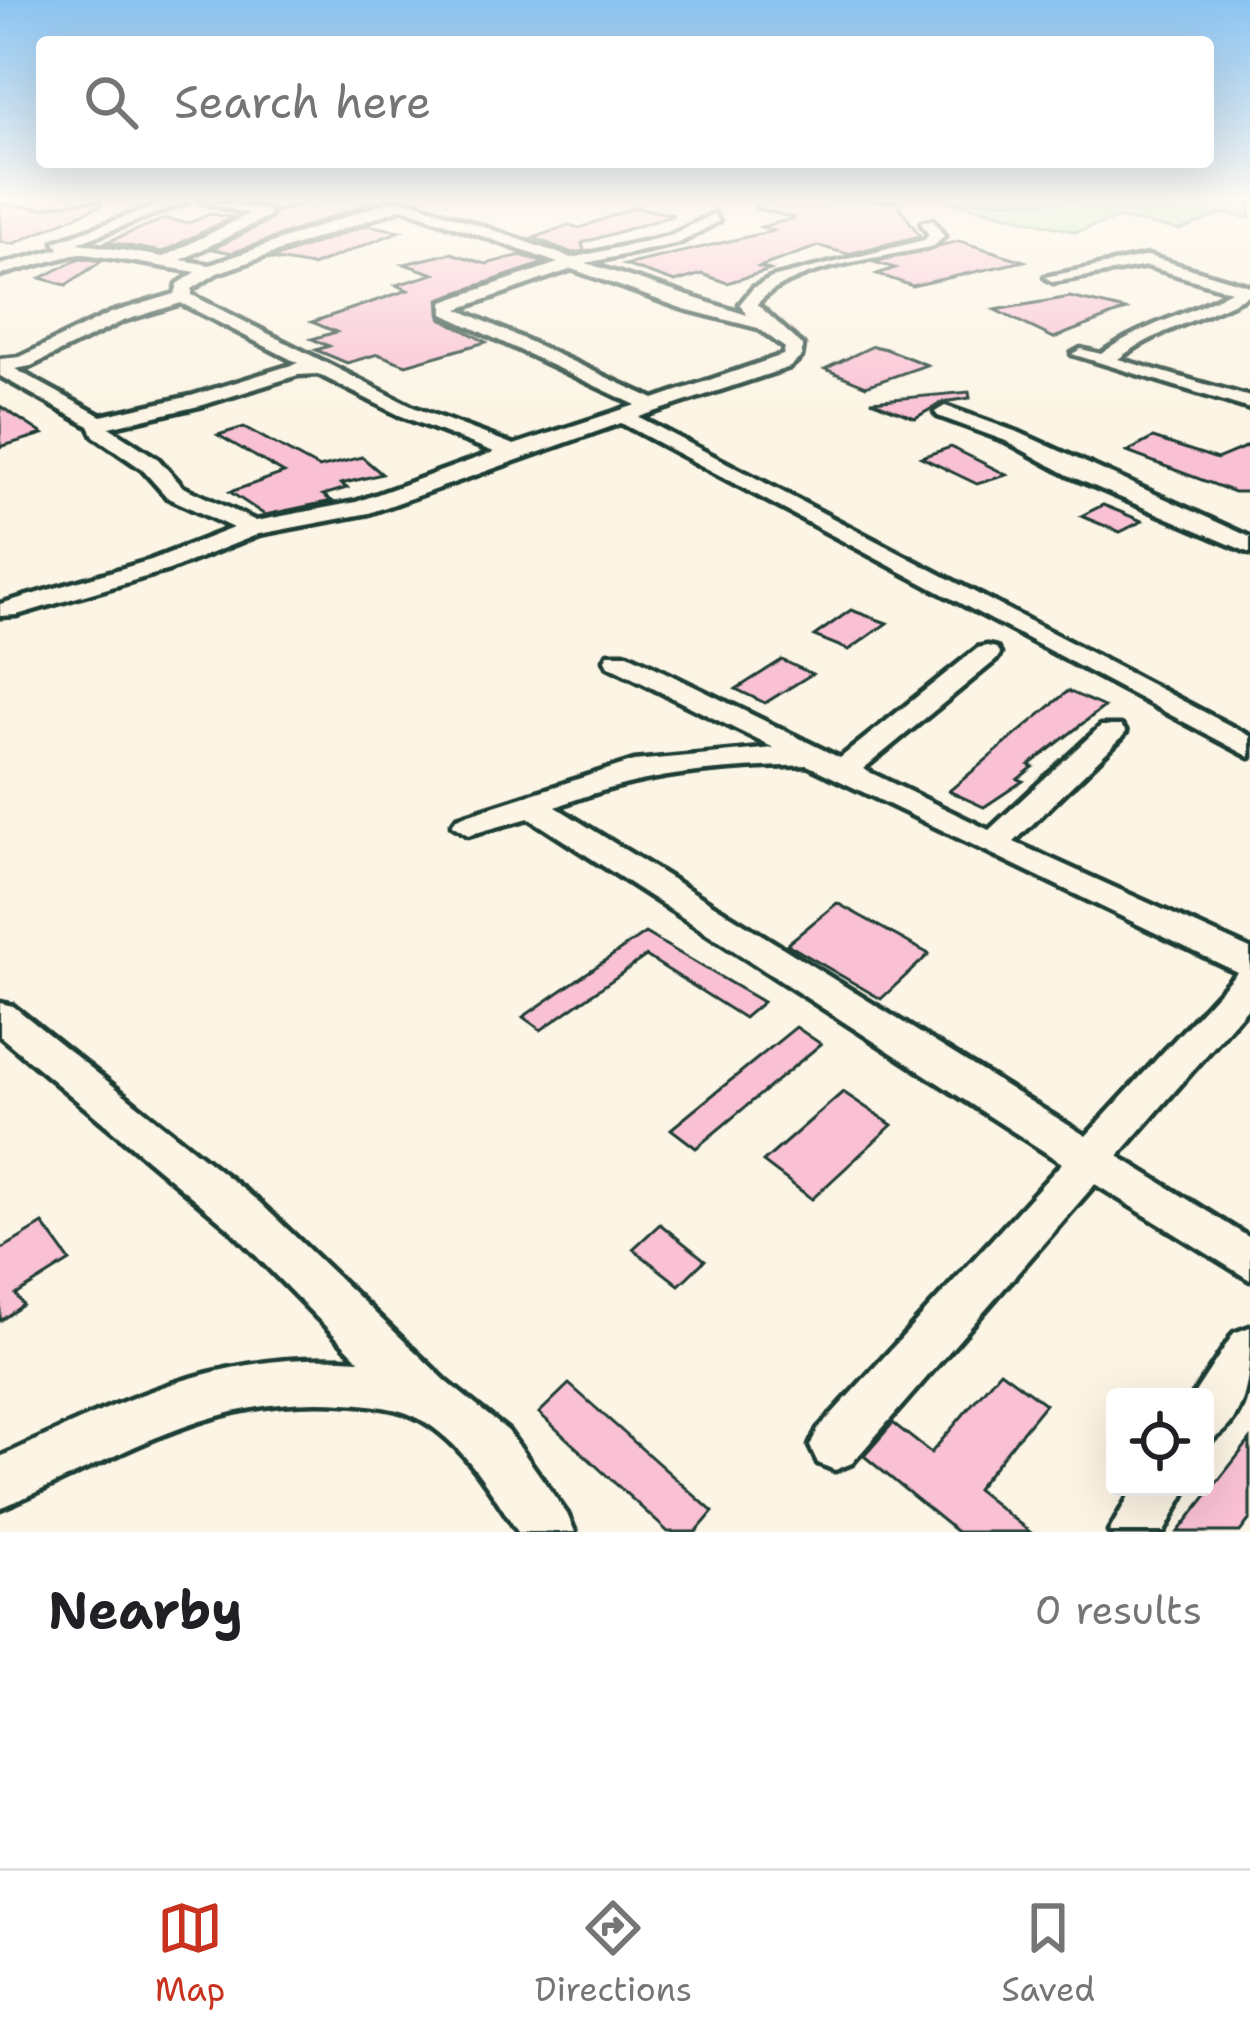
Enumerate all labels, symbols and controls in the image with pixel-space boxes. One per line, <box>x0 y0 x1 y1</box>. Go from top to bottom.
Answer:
search box <box>36 36 1214 168</box>
icon: search <box>78 69 144 135</box>
text: Search here <box>174 72 431 132</box>
map controls <box>1106 1388 1214 1496</box>
button: locate <box>1106 1388 1214 1496</box>
text: Nearby <box>48 1576 243 1644</box>
text: 0 results <box>1035 1584 1202 1636</box>
tab: Map <box>155 1895 225 2012</box>
tab: Directions <box>535 1895 692 2012</box>
tab: Saved <box>1002 1895 1095 2012</box>

